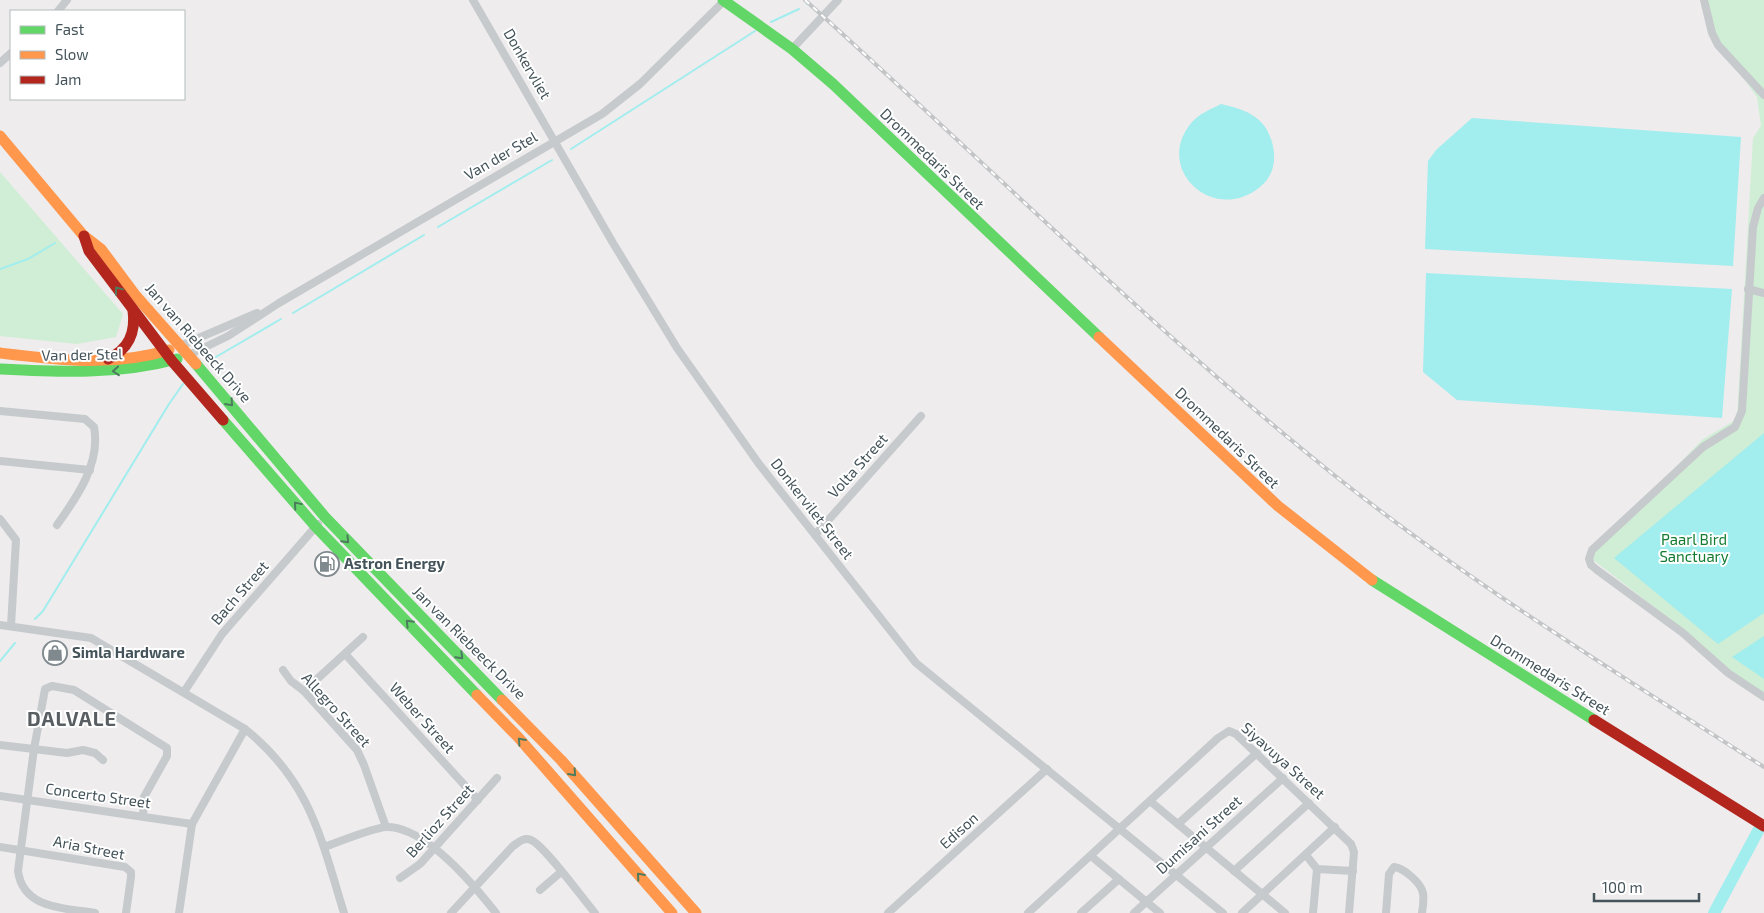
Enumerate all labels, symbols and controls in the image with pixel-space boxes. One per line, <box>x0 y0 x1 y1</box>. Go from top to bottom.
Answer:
legend <box>10 10 185 100</box>
text: Fast <box>55 20 85 38</box>
street label: Donkervliet <box>500 25 555 102</box>
text: Slow <box>55 45 89 63</box>
text: Jam <box>55 70 81 88</box>
street label: Drommedaris Street <box>877 104 989 213</box>
street label: Van der Stel <box>461 127 541 183</box>
street label: Jan van Riebeeck Drive <box>142 279 256 406</box>
one-way arrow <box>116 287 124 296</box>
street label: Van der Stel <box>41 344 123 364</box>
one-way arrow <box>112 365 120 376</box>
street label: Drommedaris Street <box>1172 383 1284 492</box>
one-way arrow <box>224 397 233 406</box>
street label: Volta Street <box>824 429 891 501</box>
street label: Donkervilet Street <box>768 454 858 563</box>
one-way arrow <box>295 502 303 511</box>
park label: Paarl Bird Sanctuary <box>1659 530 1729 565</box>
one-way arrow <box>341 534 350 543</box>
fuel station icon: Astron Energy <box>314 551 340 577</box>
place label: Astron Energy <box>344 554 446 573</box>
street label: Bach Street <box>207 557 272 628</box>
street label: Jan van Riebeeck Drive <box>409 582 530 703</box>
one-way arrow <box>406 620 415 629</box>
street label: Drommedaris Street <box>1487 630 1614 718</box>
shop icon: Simla Hardware <box>42 640 68 666</box>
place label: Simla Hardware <box>72 643 185 661</box>
one-way arrow <box>454 650 463 659</box>
street label: Allegro Street <box>299 668 375 751</box>
street label: Weber Street <box>386 678 460 757</box>
district label: DALVALE <box>27 706 117 730</box>
street label: Siyavuya Street <box>1238 718 1329 803</box>
one-way arrow <box>518 737 527 746</box>
one-way arrow <box>567 767 576 776</box>
street label: Concerto Street <box>44 779 152 811</box>
street label: Berlioz Street <box>402 780 477 861</box>
street label: Dumisani Street <box>1152 791 1245 877</box>
street label: Edison <box>935 808 981 852</box>
street label: Aria Street <box>52 831 127 863</box>
scale bar <box>1594 870 1699 902</box>
one-way arrow <box>637 873 646 882</box>
text: 100 m <box>1602 878 1643 896</box>

